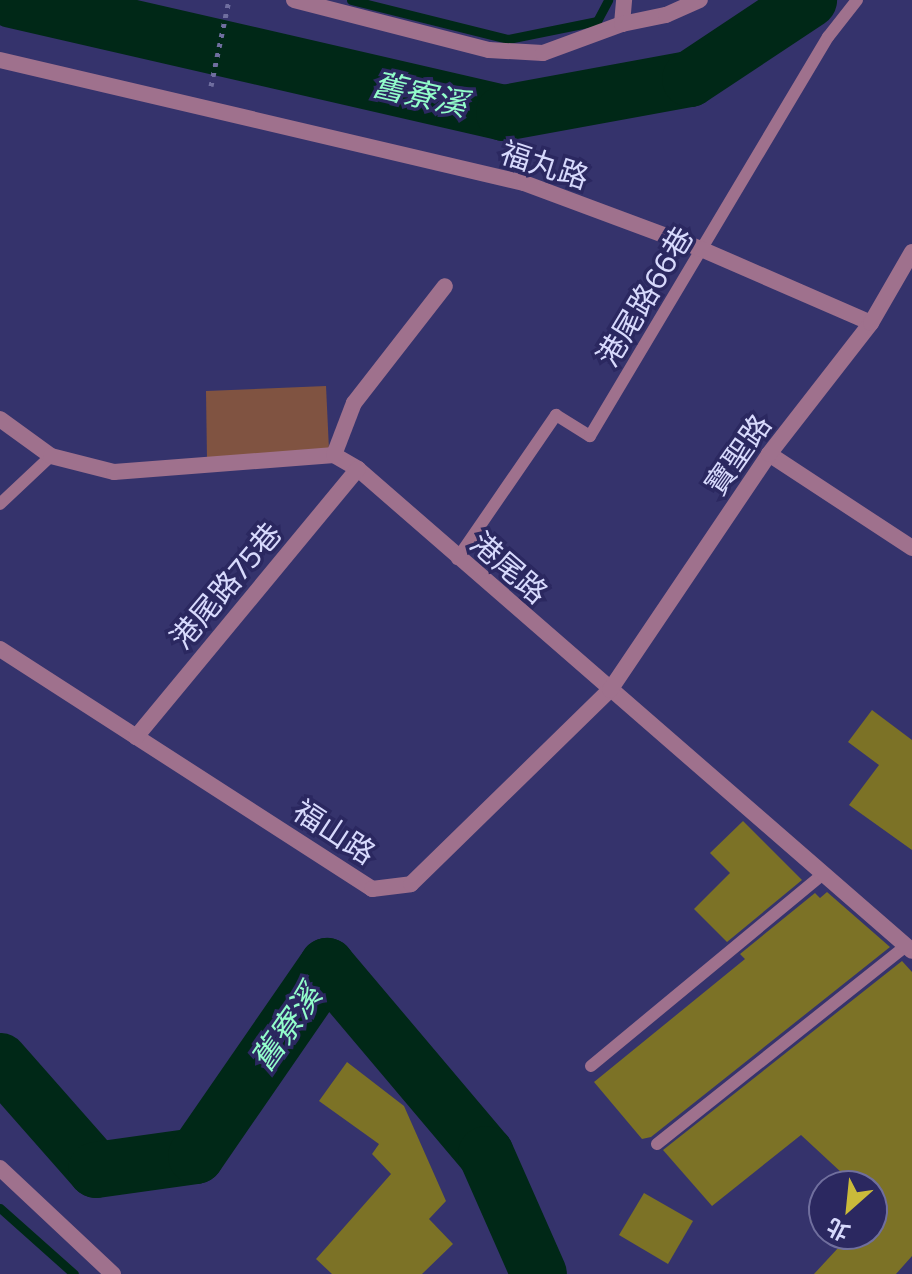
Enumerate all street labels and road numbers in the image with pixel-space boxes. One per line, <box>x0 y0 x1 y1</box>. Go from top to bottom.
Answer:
street label: 福丸路 <box>497 133 593 195</box>
street label: 港尾路66巷 <box>588 220 700 372</box>
street label: 寶聖路 <box>696 407 778 501</box>
street label: 港尾路75巷 <box>162 515 288 655</box>
street label: 港尾路 <box>464 524 556 610</box>
street label: 福山路 <box>287 791 383 871</box>

